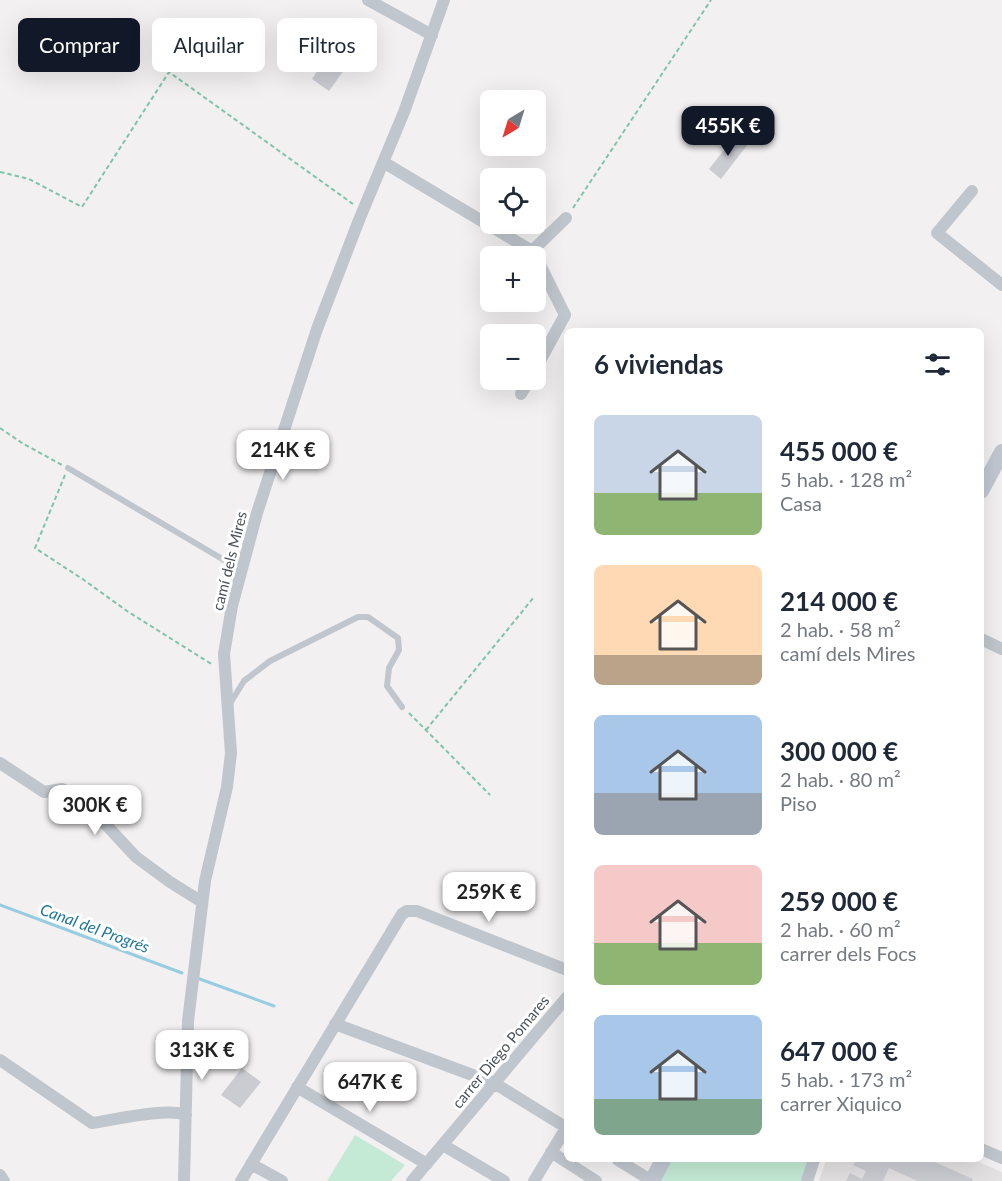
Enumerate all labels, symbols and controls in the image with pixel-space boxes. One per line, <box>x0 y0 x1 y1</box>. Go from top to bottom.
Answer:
chip: Comprar <box>18 18 140 72</box>
chip: Alquilar <box>152 18 265 72</box>
chip: Filtros <box>277 18 377 72</box>
north arrow <box>480 90 546 156</box>
map controls <box>480 90 546 390</box>
pin: 455K € <box>679 106 777 157</box>
text: 455K € <box>696 113 760 137</box>
button: locate <box>480 168 546 234</box>
button: + <box>480 246 546 312</box>
button: − <box>480 324 546 390</box>
text: 6 viviendas <box>594 348 723 380</box>
icon: filters <box>921 348 954 381</box>
pin: 214K € <box>234 430 332 481</box>
text: 455 000 € <box>780 435 898 467</box>
text: 214K € <box>251 437 315 461</box>
icon: home <box>642 439 714 511</box>
text: 5 hab. · 128 m² <box>780 467 912 491</box>
text: Casa <box>780 491 822 515</box>
street label: camí dels Mires <box>208 509 250 612</box>
text: 214 000 € <box>780 585 898 617</box>
icon: home <box>642 589 714 661</box>
text: 2 hab. · 58 m² <box>780 617 901 641</box>
text: camí dels Mires <box>780 641 915 665</box>
text: 300 000 € <box>780 735 898 767</box>
icon: home <box>642 739 714 811</box>
text: 2 hab. · 80 m² <box>780 767 901 791</box>
pin: 300K € <box>46 785 144 836</box>
text: Piso <box>780 791 817 815</box>
text: 300K € <box>63 792 127 816</box>
pin: 259K € <box>440 872 538 923</box>
text: 259K € <box>457 879 521 903</box>
text: 259 000 € <box>780 885 898 917</box>
icon: home <box>642 889 714 961</box>
water label: Canal del Progrés <box>38 899 153 956</box>
text: 2 hab. · 60 m² <box>780 917 901 941</box>
text: carrer dels Focs <box>780 941 916 965</box>
street label: carrer Diego Pomares <box>448 991 553 1111</box>
pin: 313K € <box>153 1030 251 1081</box>
text: 647 000 € <box>780 1035 898 1067</box>
text: 313K € <box>170 1037 234 1061</box>
icon: home <box>642 1039 714 1111</box>
pin: 647K € <box>321 1062 419 1113</box>
text: 5 hab. · 173 m² <box>780 1067 912 1091</box>
text: 647K € <box>338 1069 402 1093</box>
text: carrer Xiquico <box>780 1091 902 1115</box>

